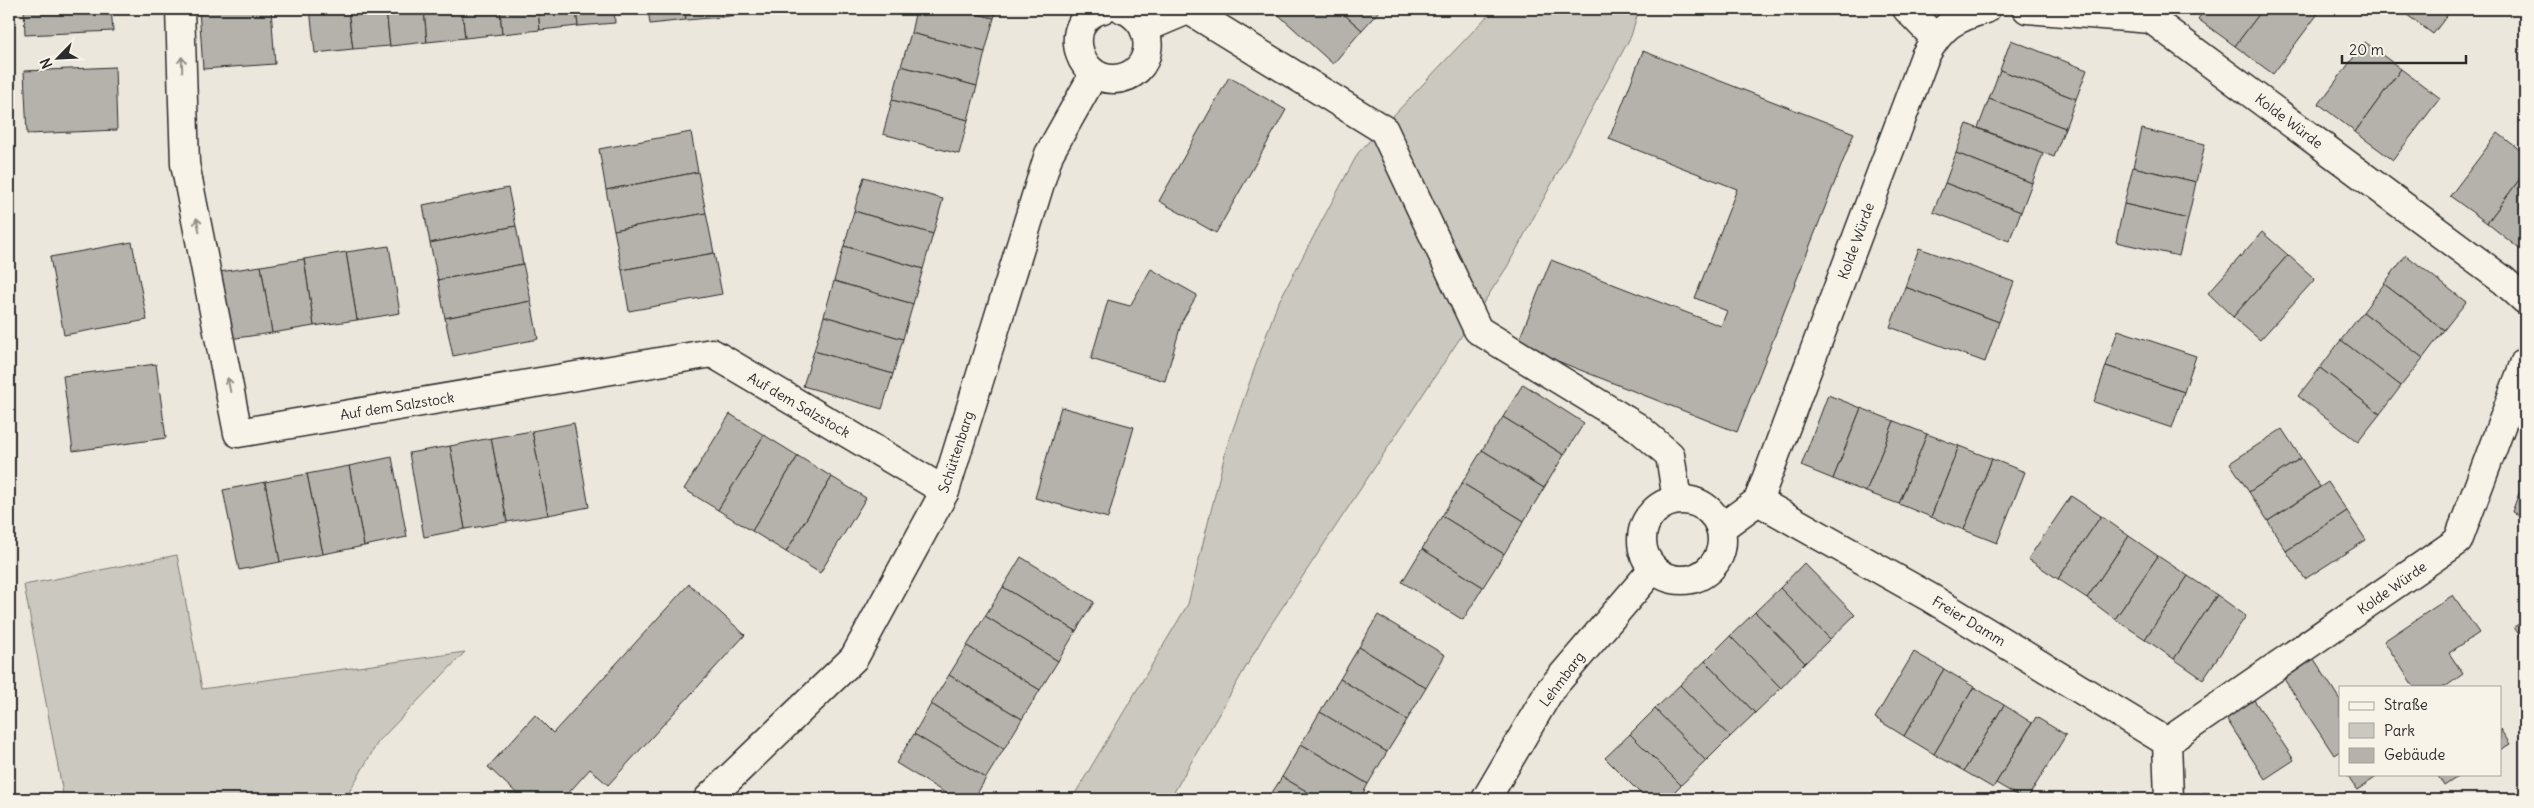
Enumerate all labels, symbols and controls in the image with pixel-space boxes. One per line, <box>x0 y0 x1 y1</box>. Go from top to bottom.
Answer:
north arrow <box>32 32 82 82</box>
scale bar <box>2342 32 2465 64</box>
text: 20 m <box>2349 40 2384 59</box>
text: N <box>36 55 56 71</box>
one-way arrow <box>177 56 187 72</box>
street label: Kolde Würde <box>2251 90 2327 152</box>
street label: Kolde Würde <box>1834 200 1878 282</box>
one-way arrow <box>192 218 202 234</box>
street label: Auf dem Salzstock <box>745 368 853 442</box>
one-way arrow <box>224 377 233 393</box>
street label: Auf dem Salzstock <box>339 388 455 424</box>
street label: Schüttenbarg <box>934 409 978 495</box>
street label: Kolde Würde <box>2354 558 2430 618</box>
street label: Freier Damm <box>1929 592 2009 650</box>
street label: Lehmbarg <box>1535 648 1589 710</box>
legend <box>2339 686 2502 776</box>
text: Straße <box>2384 695 2428 714</box>
text: Park <box>2384 721 2415 740</box>
text: Gebäude <box>2384 745 2445 764</box>

